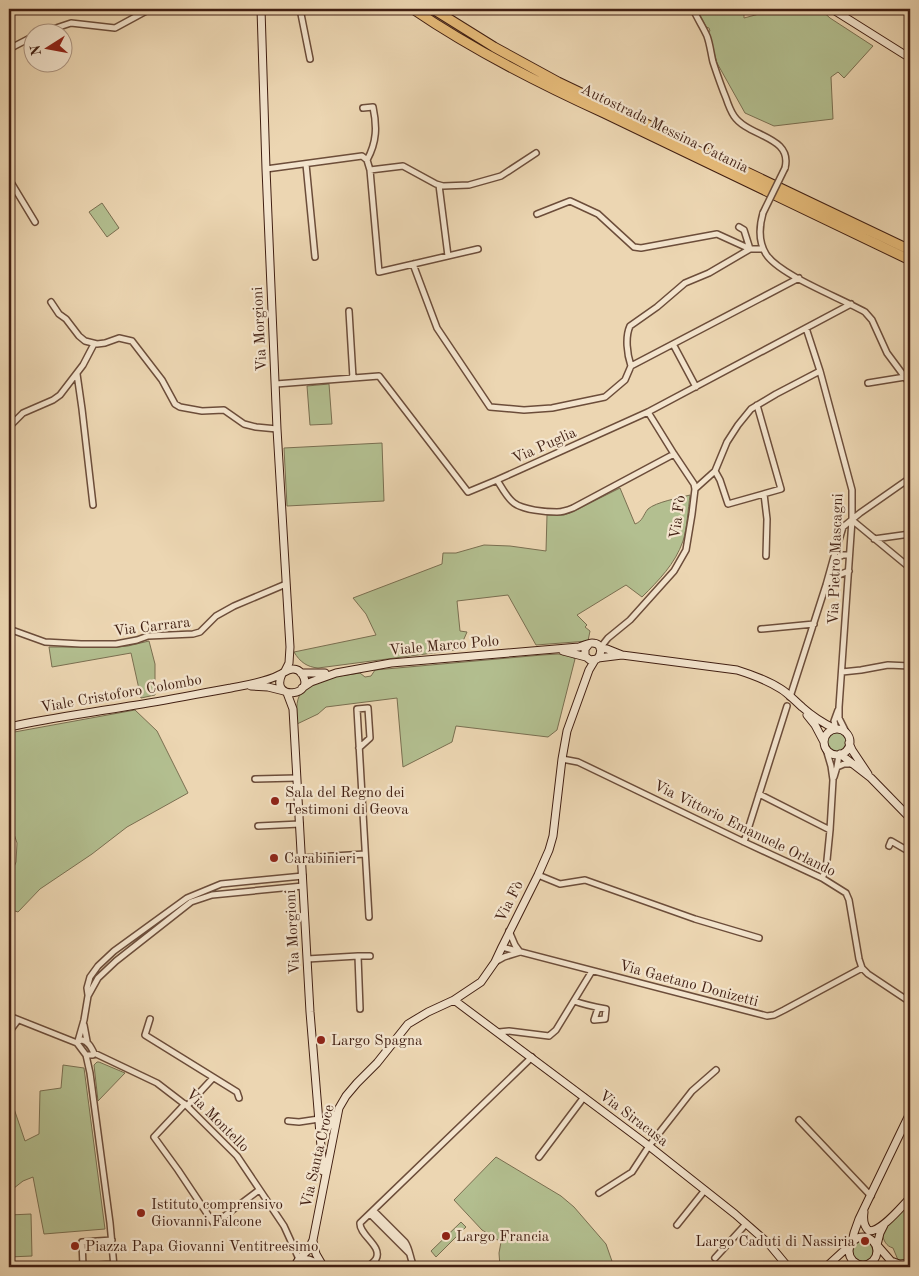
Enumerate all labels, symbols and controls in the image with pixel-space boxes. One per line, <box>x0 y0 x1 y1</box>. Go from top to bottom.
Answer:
north arrow <box>22 22 72 72</box>
text: N <box>28 43 44 57</box>
street label: Autostrada Messina-Catania <box>578 82 751 177</box>
street label: Via Morgioni <box>251 286 270 371</box>
street label: Via Puglia <box>510 425 579 467</box>
street label: Via Pietro Mascagni <box>827 493 846 625</box>
street label: Via Fò <box>668 494 689 540</box>
street label: Via Carrara <box>113 615 192 640</box>
street label: Viale Marco Polo <box>389 634 500 659</box>
street label: Viale Cristoforo Colombo <box>40 673 203 716</box>
street label: Via Vittorio Emanuele Orlando <box>651 779 838 880</box>
place label: Sala del Regno dei Testimoni di Geova <box>285 786 409 818</box>
marker: Sala del Regno dei Testimoni di Geova <box>269 795 281 807</box>
marker: Carabinieri <box>268 852 280 864</box>
place label: Carabinieri <box>284 852 356 867</box>
street label: Via Fò <box>494 879 527 925</box>
street label: Via Morgioni <box>284 889 303 974</box>
street label: Via Gaetano Donizetti <box>617 959 760 1010</box>
marker: Largo Spagna <box>315 1034 327 1046</box>
place label: Largo Spagna <box>331 1034 423 1049</box>
street label: Via Montello <box>183 1087 251 1155</box>
street label: Via Siracusa <box>596 1089 671 1150</box>
street label: Via Santa Croce <box>299 1103 338 1209</box>
place label: Istituto comprensivo Giovanni Falcone <box>151 1198 283 1230</box>
marker: Istituto comprensivo Giovanni Falcone <box>135 1207 147 1219</box>
marker: Largo Francia <box>440 1230 452 1242</box>
place label: Largo Francia <box>456 1230 550 1245</box>
place label: Largo Caduti di Nassiria <box>695 1235 856 1250</box>
marker: Largo Caduti di Nassiria <box>859 1235 871 1247</box>
marker: Piazza Papa Giovanni Ventitreesimo <box>69 1240 81 1252</box>
place label: Piazza Papa Giovanni Ventitreesimo <box>85 1240 318 1255</box>

